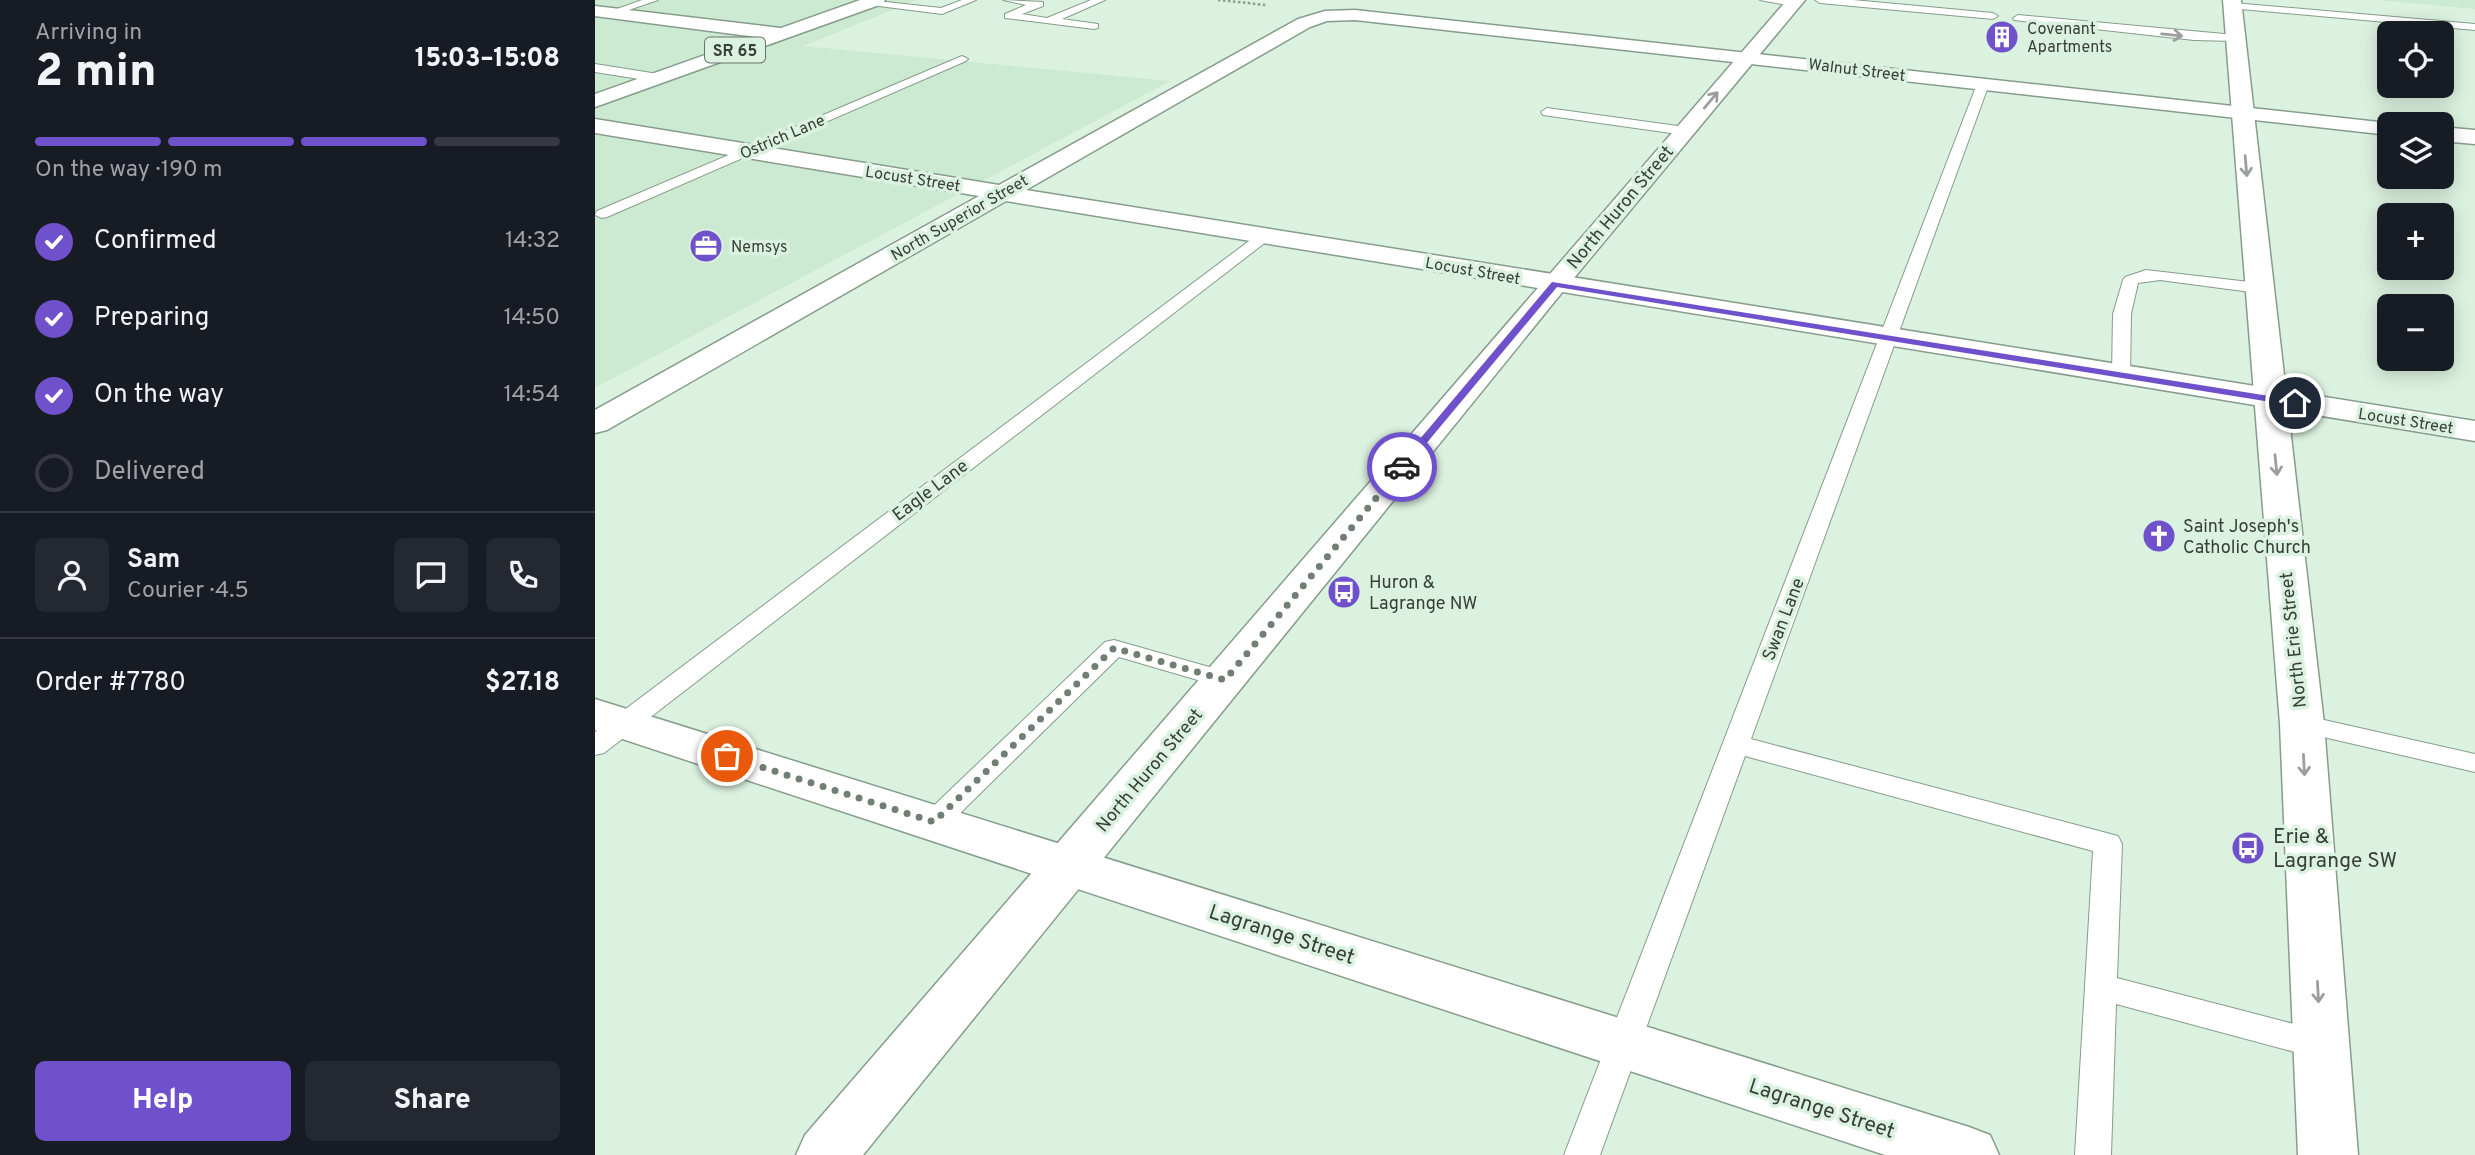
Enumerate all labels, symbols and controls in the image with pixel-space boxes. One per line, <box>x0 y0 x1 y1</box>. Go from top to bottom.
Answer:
building icon: Covenant Apartments <box>1983 18 2021 56</box>
text: Arriving in <box>35 19 142 48</box>
place label: Covenant Apartments <box>2027 20 2112 58</box>
map controls <box>2377 21 2454 371</box>
button: locate <box>2377 21 2454 98</box>
one-way arrow <box>2161 28 2183 41</box>
road number: SR 65 <box>705 38 765 62</box>
text: 15:03–15:08 <box>415 43 560 76</box>
text: 2 min <box>35 44 157 103</box>
street label: Walnut Street <box>1807 55 1906 87</box>
one-way arrow <box>1703 91 1719 109</box>
street label: Ostrich Lane <box>737 111 828 165</box>
button: layers <box>2377 112 2454 189</box>
street label: North Huron Street <box>1563 142 1679 274</box>
one-way arrow <box>2240 154 2253 176</box>
text: On the way · 190 m <box>35 156 223 185</box>
street label: Locust Street <box>864 163 962 197</box>
street label: North Superior Street <box>888 171 1032 266</box>
button: + <box>2377 203 2454 280</box>
icon: check <box>35 223 73 261</box>
text: Confirmed <box>94 225 217 258</box>
text: 14:32 <box>505 227 560 256</box>
office icon: Nemsys <box>687 227 725 265</box>
place label: Nemsys <box>731 238 788 258</box>
street label: Locust Street <box>1424 254 1522 290</box>
button: − <box>2377 294 2454 371</box>
icon: check <box>35 300 73 338</box>
text: Preparing <box>94 302 209 335</box>
text: 14:50 <box>503 304 560 333</box>
pin <box>2265 373 2325 433</box>
icon: check <box>35 377 73 415</box>
text: On the way <box>94 379 224 412</box>
text: 14:54 <box>503 381 560 410</box>
icon: home <box>2276 384 2314 422</box>
street label: Locust Street <box>2357 405 2455 439</box>
courier <box>1367 432 1437 502</box>
icon: car <box>1383 448 1421 486</box>
one-way arrow <box>2269 453 2282 476</box>
street label: Eagle Lane <box>888 455 973 527</box>
text: Delivered <box>94 456 205 489</box>
place label: Saint Joseph's Catholic Church <box>2183 516 2311 560</box>
church icon: Saint Joseph's Catholic Church <box>2140 517 2178 555</box>
button: person <box>35 538 109 612</box>
button: chat <box>394 538 468 612</box>
button: phone <box>486 538 560 612</box>
text: Sam <box>127 544 180 577</box>
street label: North Erie Street <box>2276 571 2313 709</box>
place label: Huron & Lagrange NW <box>1369 572 1477 616</box>
bus stop icon: Huron & Lagrange NW <box>1325 573 1363 611</box>
street label: Swan Lane <box>1758 575 1811 664</box>
text: Courier · 4.5 <box>127 577 249 606</box>
text: Order #7780 <box>35 667 186 700</box>
text: $27.18 <box>485 667 560 700</box>
street label: North Huron Street <box>1092 705 1208 837</box>
pin <box>697 726 757 786</box>
icon: bag <box>708 737 746 775</box>
one-way arrow <box>2298 753 2311 776</box>
place label: Erie & Lagrange SW <box>2273 824 2397 875</box>
bus stop icon: Erie & Lagrange SW <box>2229 829 2267 867</box>
street label: Lagrange Street <box>1205 899 1358 972</box>
one-way arrow <box>2312 980 2325 1003</box>
button: Help <box>35 1061 291 1141</box>
button: Share <box>305 1061 560 1141</box>
street label: Lagrange Street <box>1745 1073 1898 1146</box>

